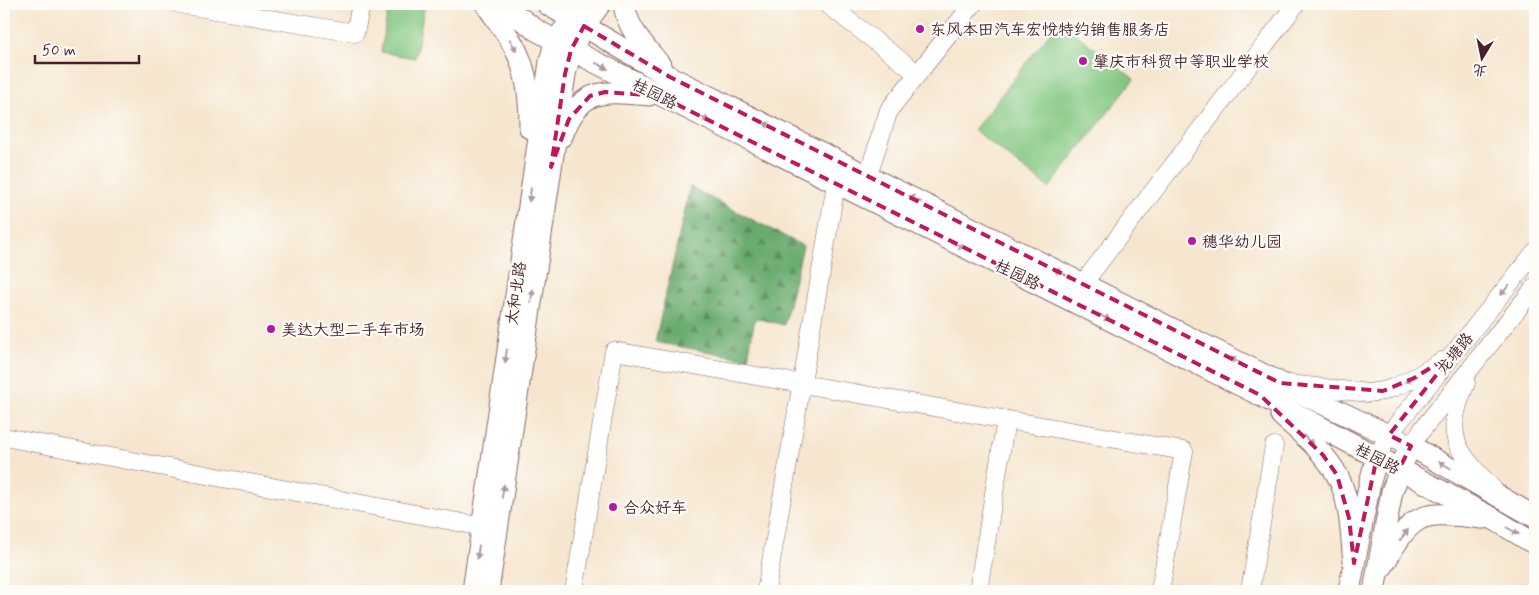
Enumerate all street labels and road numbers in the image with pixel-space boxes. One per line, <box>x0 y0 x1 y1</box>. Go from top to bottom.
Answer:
street label: 桂园路 <box>628 74 680 115</box>
street label: 桂园路 <box>991 255 1044 295</box>
street label: 太和北路 <box>502 260 531 326</box>
street label: 龙塘路 <box>1432 329 1478 379</box>
street label: 桂园路 <box>1351 439 1403 480</box>

